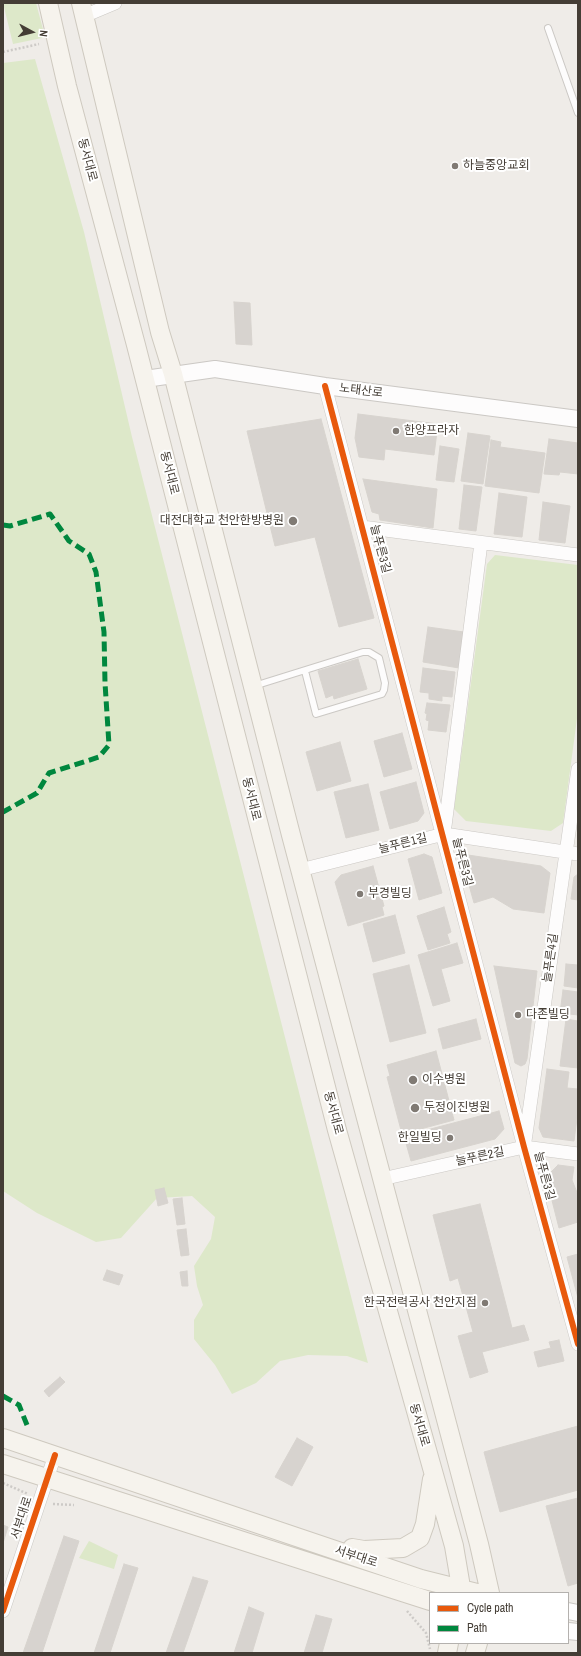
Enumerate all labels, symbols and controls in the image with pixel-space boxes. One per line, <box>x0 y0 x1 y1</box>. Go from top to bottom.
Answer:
north arrow <box>12 12 52 52</box>
text: N <box>37 29 51 38</box>
street label: 동서대로 <box>74 137 100 183</box>
place label: 하늘중앙교회 <box>463 159 529 173</box>
marker: 하늘중앙교회 <box>450 161 460 171</box>
street label: 노태산로 <box>338 381 384 401</box>
place label: 한양프라자 <box>404 424 459 438</box>
marker: 한양프라자 <box>391 426 401 436</box>
street label: 동서대로 <box>157 450 181 496</box>
place label: 대전대학교 천안한방병원 <box>160 514 284 528</box>
marker: 대전대학교 천안한방병원 <box>287 515 299 527</box>
street label: 늘푸른3길 <box>367 523 393 575</box>
street label: 동서대로 <box>239 776 263 822</box>
street label: 늘푸른1길 <box>377 831 429 857</box>
street label: 늘푸른3길 <box>449 836 475 888</box>
place label: 부경빌딩 <box>368 887 412 901</box>
marker: 부경빌딩 <box>355 889 365 899</box>
street label: 늘푸른4길 <box>540 932 562 984</box>
place label: 다존빌딩 <box>526 1008 570 1022</box>
marker: 다존빌딩 <box>513 1010 523 1020</box>
place label: 이수병원 <box>422 1073 466 1087</box>
marker: 이수병원 <box>407 1074 419 1086</box>
street label: 동서대로 <box>320 1090 346 1136</box>
place label: 두정이진병원 <box>424 1101 490 1115</box>
marker: 두정이진병원 <box>409 1102 421 1114</box>
place label: 한일빌딩 <box>398 1131 442 1145</box>
marker: 한일빌딩 <box>445 1133 455 1143</box>
street label: 늘푸른2길 <box>454 1145 506 1169</box>
street label: 늘푸른3길 <box>531 1150 557 1202</box>
place label: 한국전력공사 천안지점 <box>364 1296 477 1310</box>
marker: 한국전력공사 천안지점 <box>480 1298 490 1308</box>
street label: 동서대로 <box>406 1402 432 1448</box>
street label: 서부대로 <box>8 1495 36 1541</box>
street label: 서부대로 <box>333 1543 379 1571</box>
legend <box>429 1592 569 1644</box>
text: Cycle path <box>467 1600 514 1616</box>
text: Path <box>467 1620 487 1636</box>

